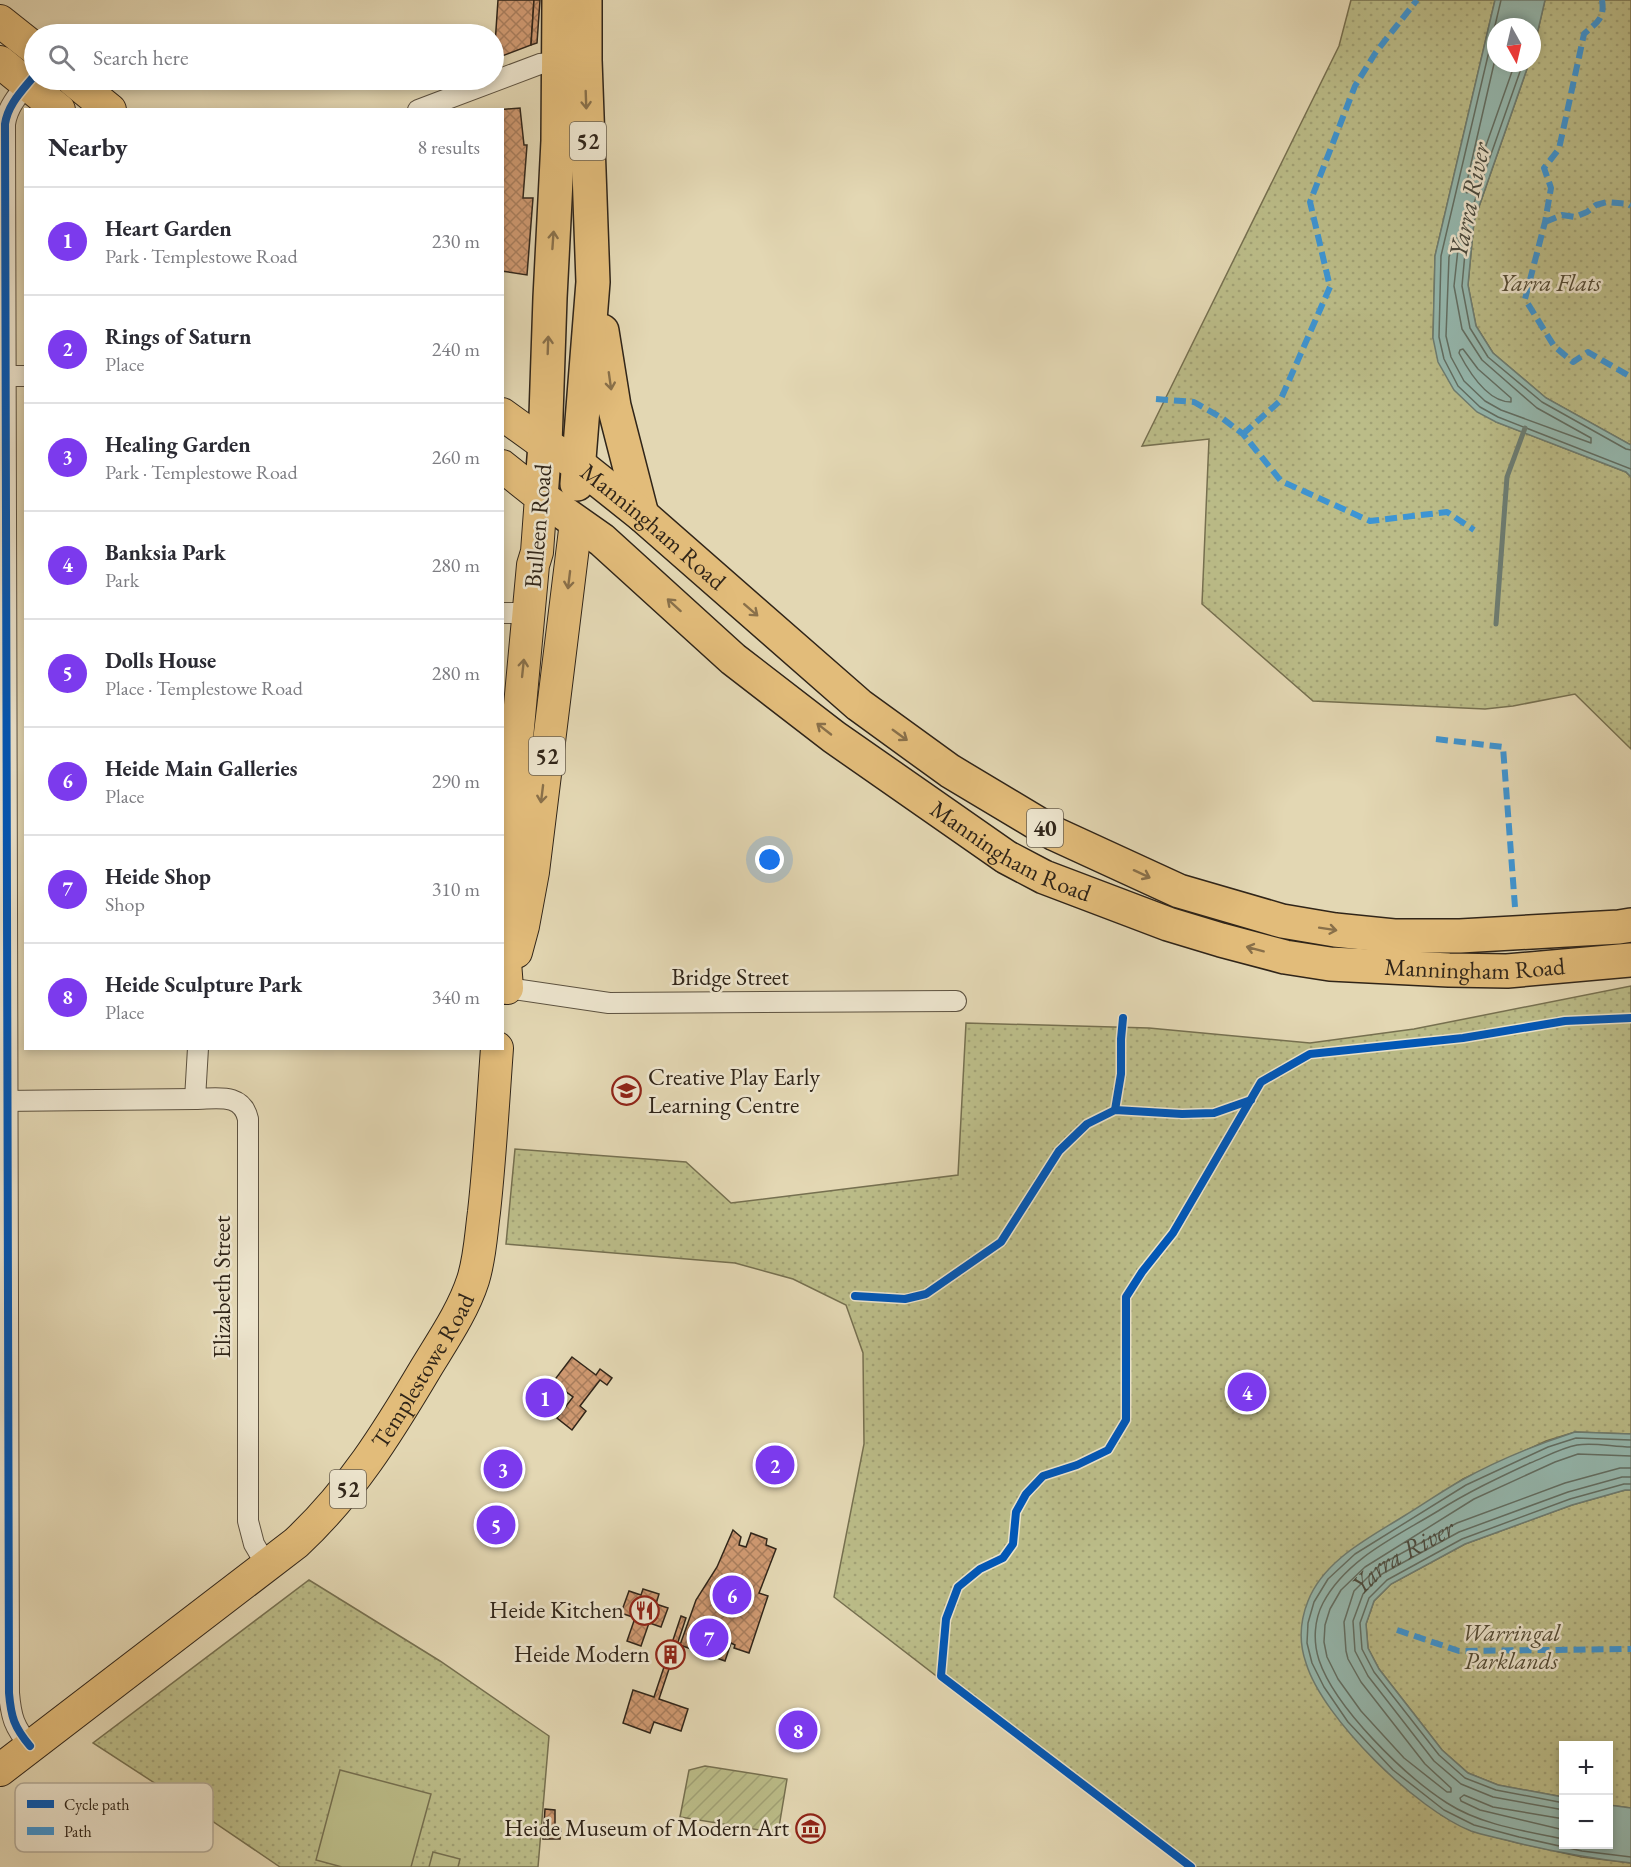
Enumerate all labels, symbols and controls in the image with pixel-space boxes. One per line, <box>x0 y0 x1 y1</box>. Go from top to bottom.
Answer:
north arrow <box>1487 18 1541 72</box>
search box <box>24 24 504 90</box>
icon: search <box>45 41 78 74</box>
text: Search here <box>93 43 188 72</box>
one-way arrow <box>580 90 592 110</box>
road number: 52 <box>570 122 606 160</box>
text: Nearby <box>48 130 128 164</box>
text: 8 results <box>417 134 480 160</box>
water label: Yarra River <box>1440 138 1498 261</box>
text: Heart Garden <box>105 214 232 243</box>
text: 1 <box>62 228 73 254</box>
text: 230 m <box>432 228 480 254</box>
one-way arrow <box>548 231 559 250</box>
text: Park · Templestowe Road <box>105 243 298 269</box>
park label: Yarra Flats <box>1499 267 1601 298</box>
text: Rings of Saturn <box>105 322 251 351</box>
one-way arrow <box>542 335 554 355</box>
text: 2 <box>62 336 73 362</box>
text: 240 m <box>432 336 480 362</box>
text: Place <box>105 351 144 377</box>
one-way arrow <box>605 371 616 391</box>
text: Healing Garden <box>105 430 251 459</box>
text: 3 <box>62 444 73 470</box>
text: 260 m <box>432 444 480 470</box>
street label: Manningham Road <box>575 456 733 597</box>
text: Park · Templestowe Road <box>105 459 298 485</box>
street label: Bulleen Road <box>517 462 558 589</box>
text: Banksia Park <box>105 538 226 567</box>
text: 4 <box>62 552 73 578</box>
text: 280 m <box>432 552 480 578</box>
text: Park <box>105 567 139 593</box>
one-way arrow <box>563 570 574 589</box>
one-way arrow <box>667 598 682 612</box>
one-way arrow <box>743 603 758 617</box>
text: Dolls House <box>105 646 216 675</box>
one-way arrow <box>518 659 529 679</box>
text: 5 <box>62 660 73 686</box>
text: 280 m <box>432 660 480 686</box>
text: Place · Templestowe Road <box>105 675 303 701</box>
one-way arrow <box>816 723 832 736</box>
one-way arrow <box>892 729 908 741</box>
road number: 52 <box>529 737 565 775</box>
text: Heide Main Galleries <box>105 754 298 783</box>
text: 6 <box>62 768 73 794</box>
text: 290 m <box>432 768 480 794</box>
text: Place <box>105 783 144 809</box>
one-way arrow <box>537 784 548 804</box>
street label: Manningham Road <box>925 793 1096 909</box>
road number: 40 <box>1027 809 1063 847</box>
your location <box>755 845 784 874</box>
text: Heide Shop <box>105 862 211 891</box>
one-way arrow <box>1132 868 1150 880</box>
text: 7 <box>62 876 73 902</box>
text: 310 m <box>432 876 480 902</box>
text: Shop <box>105 891 145 917</box>
one-way arrow <box>1317 923 1337 934</box>
one-way arrow <box>1246 943 1265 954</box>
street label: Manningham Road <box>1384 950 1567 986</box>
street label: Bridge Street <box>671 961 789 992</box>
text: Heide Sculpture Park <box>105 970 302 999</box>
text: 8 <box>62 984 73 1010</box>
text: 340 m <box>432 984 480 1010</box>
text: Place <box>105 999 144 1025</box>
place label: Creative Play Early Learning Centre <box>648 1061 820 1120</box>
school or university icon: Creative Play Early Learning Centre <box>611 1075 643 1107</box>
street label: Elizabeth Street <box>206 1215 237 1358</box>
street label: Templestowe Road <box>364 1287 482 1454</box>
pin: 4 <box>1228 1370 1266 1414</box>
pin: 1 <box>526 1376 564 1420</box>
pin: 2 <box>756 1442 794 1488</box>
pin: 3 <box>484 1446 522 1492</box>
road number: 52 <box>330 1470 366 1508</box>
pin: 5 <box>476 1502 516 1547</box>
water label: Yarra River <box>1343 1510 1461 1602</box>
pin: 6 <box>712 1572 752 1618</box>
place label: Heide Kitchen <box>489 1594 624 1625</box>
restaurant icon: Heide Kitchen <box>629 1594 661 1626</box>
pin: 7 <box>690 1616 728 1660</box>
park label: Warringal Parklands <box>1462 1617 1561 1676</box>
place label: Heide Modern <box>514 1638 650 1669</box>
building icon: Heide Modern <box>655 1638 687 1670</box>
pin: 8 <box>778 1708 818 1752</box>
map controls <box>1559 1741 1613 1849</box>
button: + <box>1559 1741 1613 1795</box>
legend <box>15 1783 213 1852</box>
text: Cycle path <box>64 1794 129 1815</box>
button: − <box>1559 1795 1613 1849</box>
place label: Heide Museum of Modern Art <box>504 1812 789 1843</box>
museum icon: Heide Museum of Modern Art <box>794 1812 826 1844</box>
text: Path <box>64 1821 92 1842</box>

